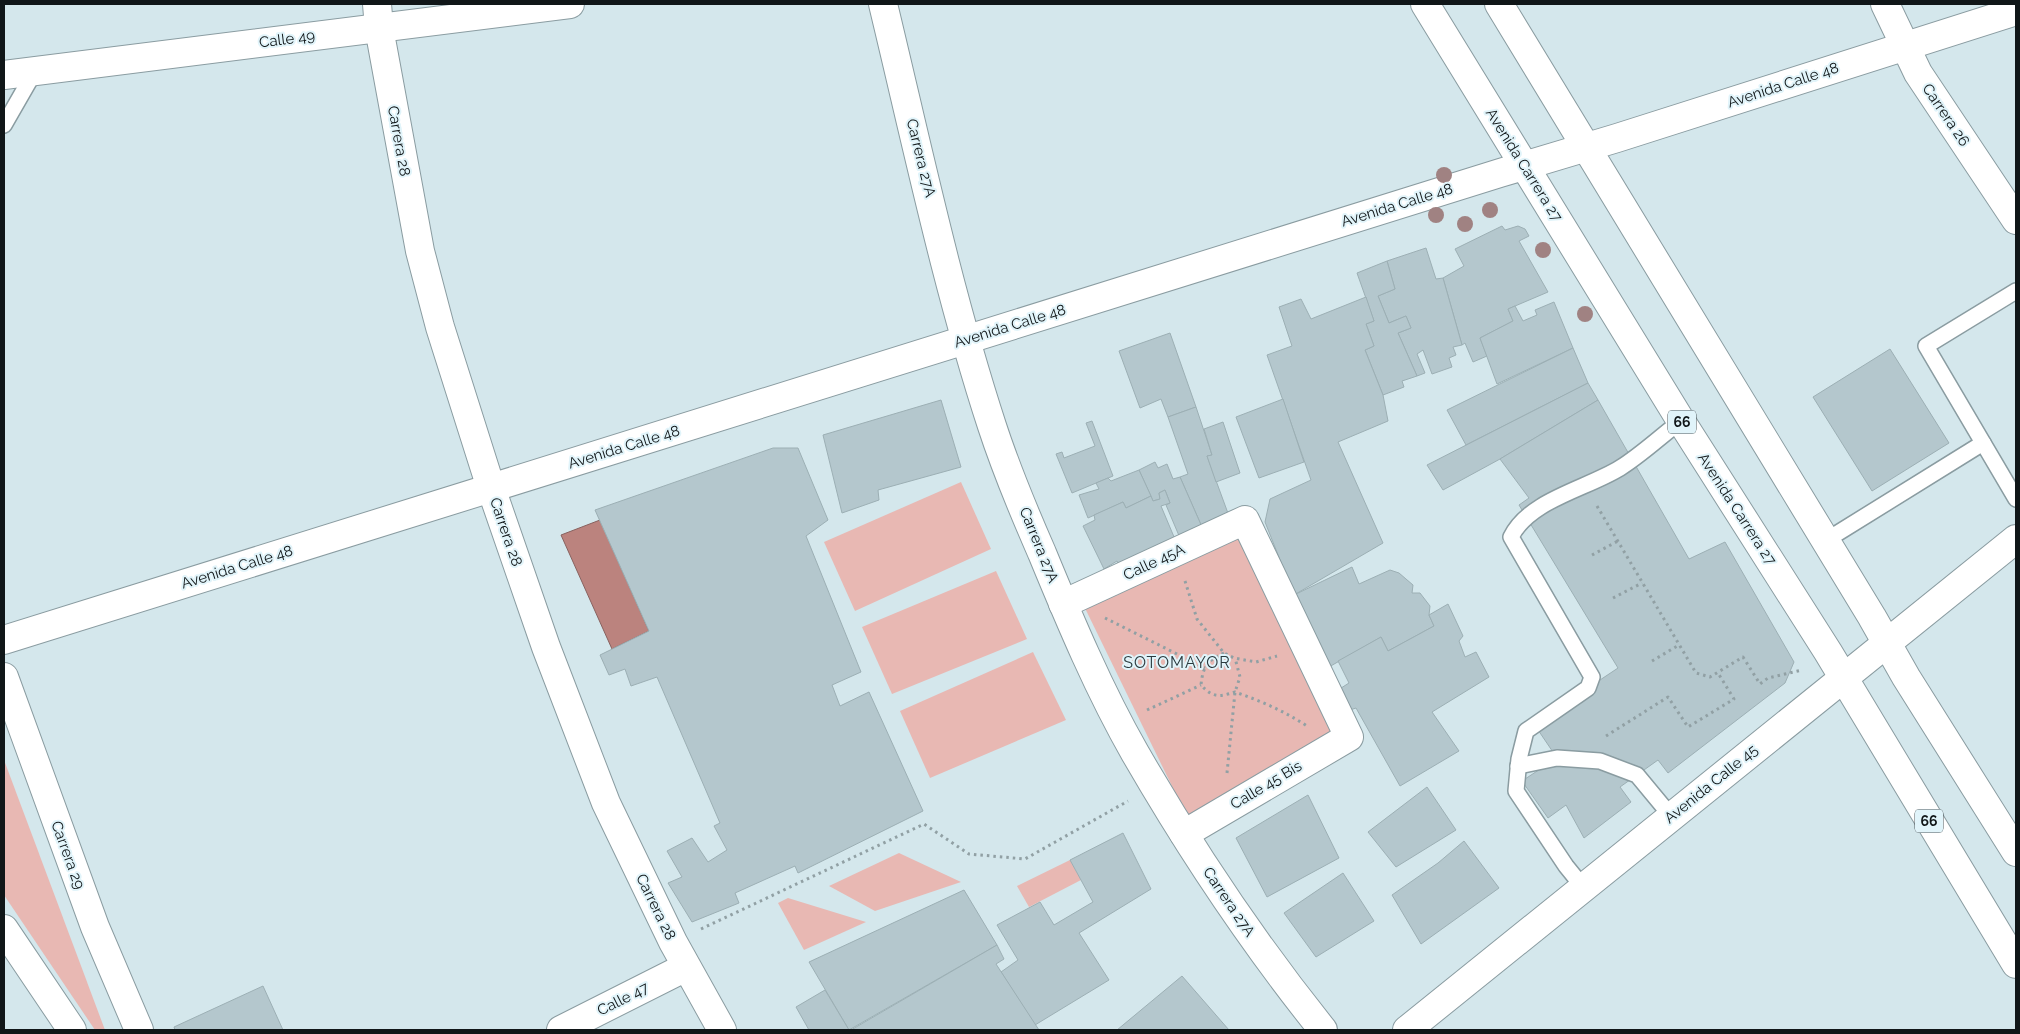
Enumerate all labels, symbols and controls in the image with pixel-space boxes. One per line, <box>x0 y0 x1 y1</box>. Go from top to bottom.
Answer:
street label: Calle 49 <box>258 27 316 51</box>
street label: Avenida Calle 48 <box>1725 59 1841 111</box>
street label: Carrera 26 <box>1919 80 1973 150</box>
street label: Carrera 28 <box>384 104 414 178</box>
street label: Avenida Carrera 27 <box>1482 105 1566 225</box>
street label: Carrera 27A <box>903 117 939 199</box>
street label: Avenida Calle 48 <box>1339 179 1455 231</box>
street label: Avenida Calle 48 <box>952 300 1068 352</box>
road number: 66 <box>1668 411 1696 434</box>
street label: Avenida Calle 48 <box>566 421 682 473</box>
street label: Avenida Carrera 27 <box>1694 450 1780 568</box>
street label: Carrera 28 <box>486 495 526 569</box>
street label: Carrera 27A <box>1016 504 1062 586</box>
street label: Calle 45A <box>1120 540 1188 584</box>
street label: Avenida Calle 48 <box>179 541 295 593</box>
district label: SOTOMAYOR <box>1123 653 1231 672</box>
street label: Avenida Calle 45 <box>1661 741 1761 827</box>
street label: Calle 45 Bis <box>1227 757 1305 813</box>
road number: 66 <box>1915 809 1943 832</box>
street label: Carrera 29 <box>47 818 89 892</box>
street label: Carrera 27A <box>1199 864 1259 940</box>
street label: Carrera 28 <box>632 871 680 943</box>
street label: Calle 47 <box>594 978 652 1020</box>

